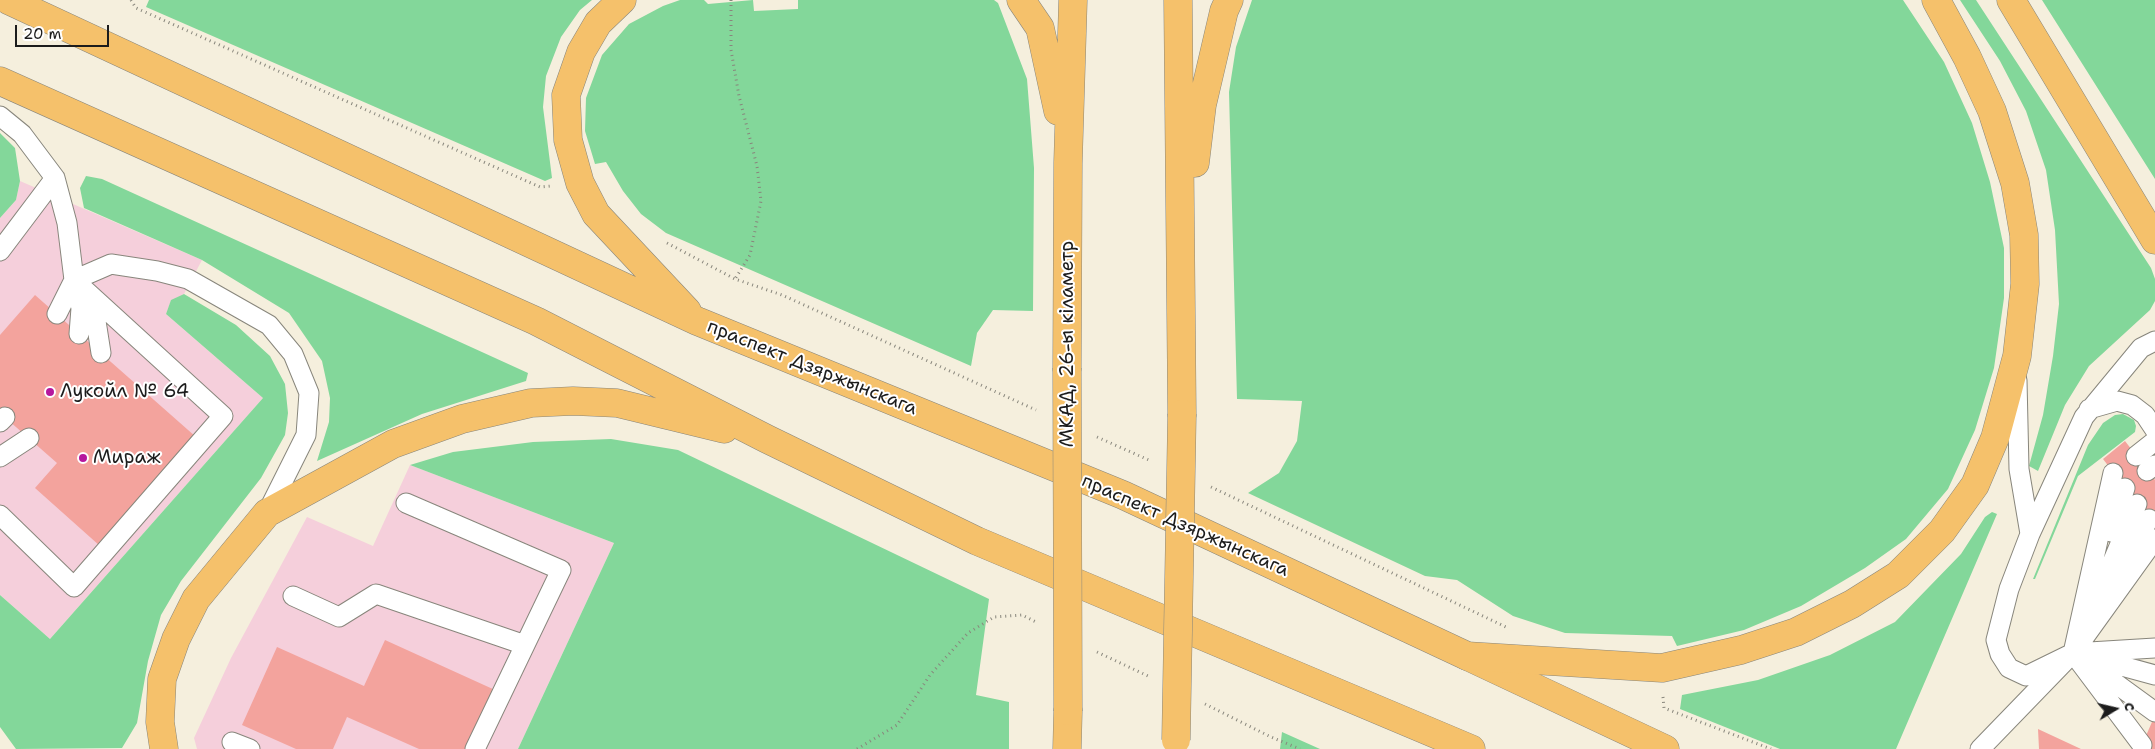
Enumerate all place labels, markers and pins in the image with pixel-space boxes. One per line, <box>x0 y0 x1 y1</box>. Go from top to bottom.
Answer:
place label: Лукойл № 64 <box>60 381 189 403</box>
marker: Лукойл № 64 <box>44 386 56 398</box>
place label: Мираж <box>93 447 161 469</box>
marker: Мираж <box>77 452 89 464</box>

